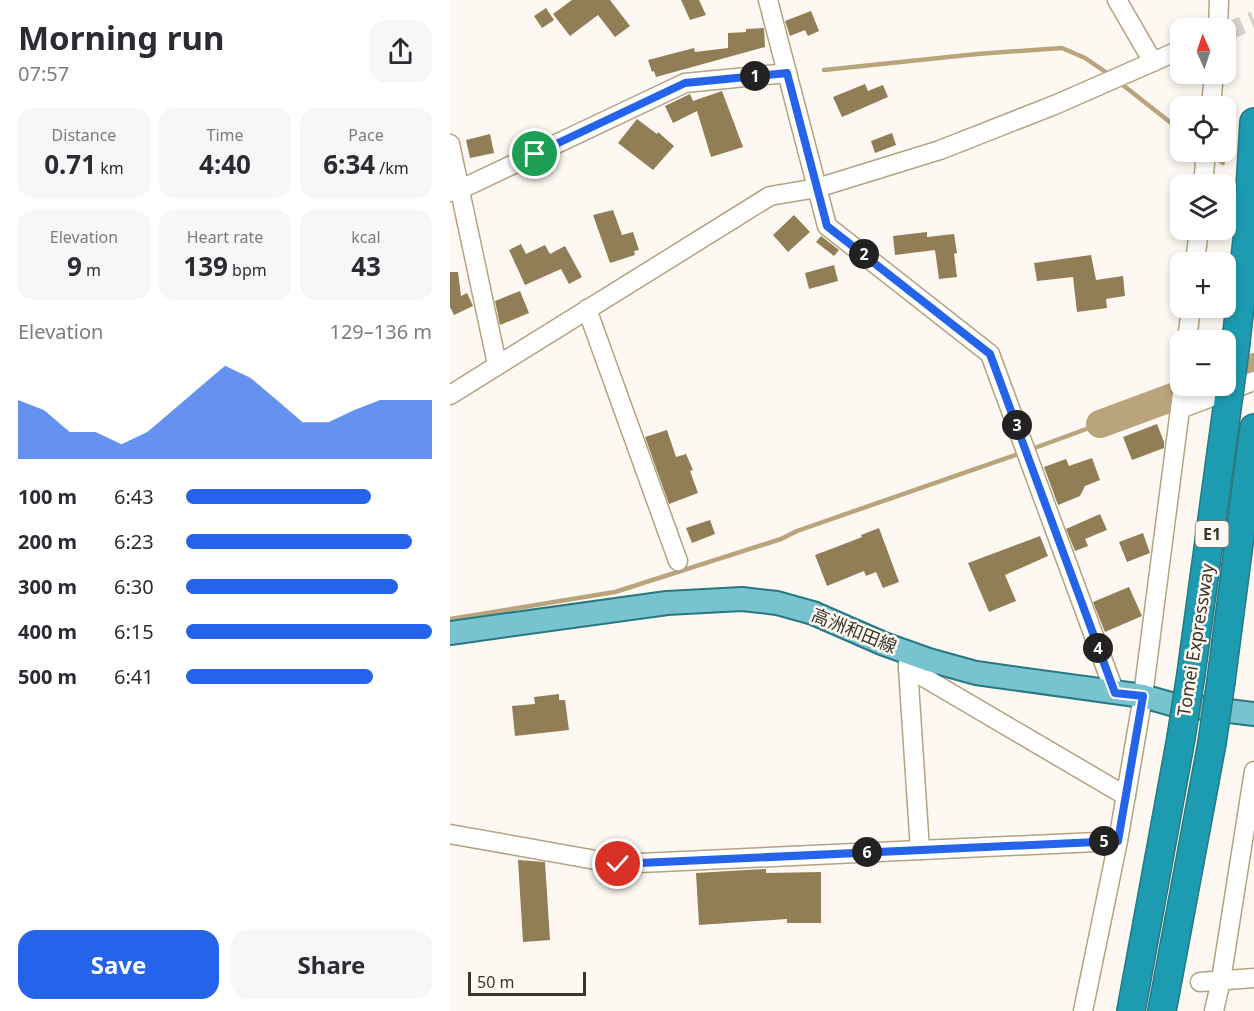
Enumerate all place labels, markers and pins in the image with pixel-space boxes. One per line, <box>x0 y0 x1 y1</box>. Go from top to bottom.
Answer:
pin: 1 <box>740 61 770 91</box>
pin <box>509 128 560 179</box>
pin: 2 <box>849 239 879 269</box>
pin: 3 <box>1002 410 1032 440</box>
pin: 4 <box>1083 633 1113 663</box>
pin: 5 <box>1089 826 1119 856</box>
pin: 6 <box>852 837 882 867</box>
pin <box>592 838 643 889</box>

